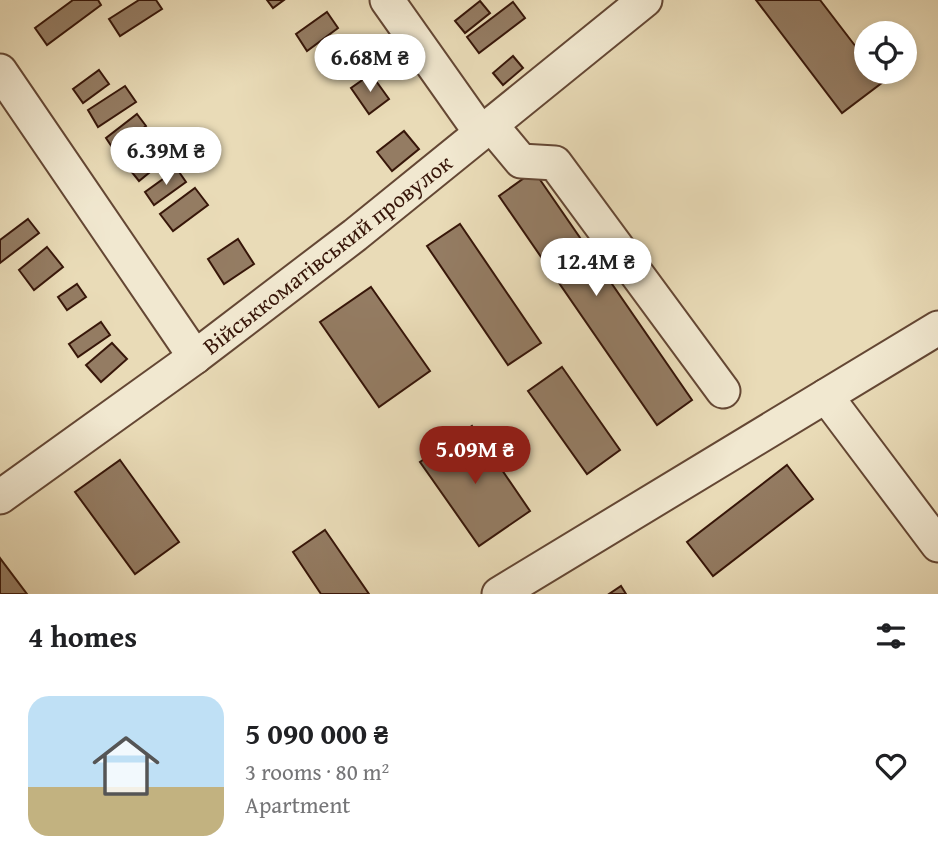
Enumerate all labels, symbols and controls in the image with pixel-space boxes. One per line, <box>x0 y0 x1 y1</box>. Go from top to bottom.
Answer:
map controls <box>854 21 917 84</box>
button: locate <box>854 21 917 84</box>
pin: 6.68M ₴ <box>305 34 435 94</box>
text: 6.68M ₴ <box>330 40 410 73</box>
pin: 6.39M ₴ <box>101 128 231 187</box>
text: 6.39M ₴ <box>126 133 206 166</box>
street label: Військкоматівський провулок <box>195 146 459 362</box>
pin: 12.4M ₴ <box>531 238 661 298</box>
text: 12.4M ₴ <box>556 244 636 277</box>
pin: 5.09M ₴ <box>410 426 540 486</box>
text: 5.09M ₴ <box>435 432 515 465</box>
text: 4 homes <box>28 614 137 658</box>
icon: filters <box>872 617 910 655</box>
text: 5 090 000 ₴ <box>245 711 389 755</box>
icon: home <box>84 724 168 808</box>
icon: heart <box>872 747 910 785</box>
text: 3 rooms · 80 m² <box>245 755 389 788</box>
text: Apartment <box>245 788 350 821</box>

